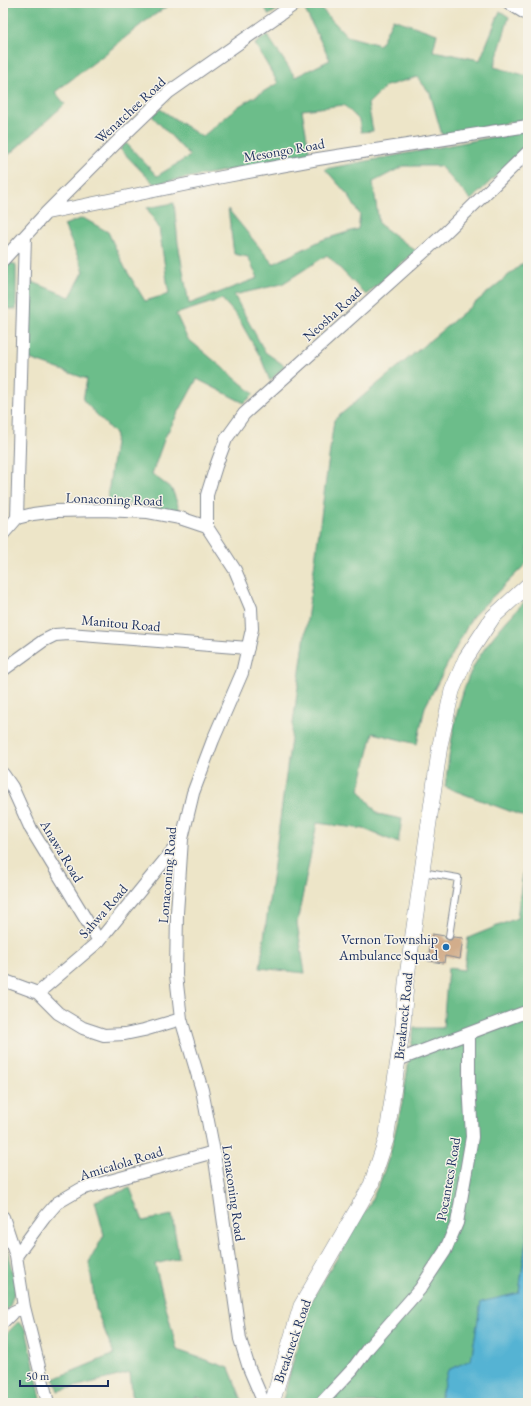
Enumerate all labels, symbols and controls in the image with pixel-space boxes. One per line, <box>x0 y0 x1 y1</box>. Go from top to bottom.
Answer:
street label: Wenatchee Road <box>91 72 170 147</box>
street label: Mesongo Road <box>242 134 327 166</box>
street label: Neosha Road <box>299 282 366 345</box>
street label: Lonaconing Road <box>65 488 164 510</box>
street label: Manitou Road <box>81 611 162 636</box>
street label: Anawa Road <box>36 816 88 886</box>
street label: Lonaconing Road <box>154 825 180 924</box>
street label: Sahwa Road <box>75 879 132 942</box>
place label: Vernon Township Ambulance Squad <box>338 930 439 964</box>
marker: Vernon Township Ambulance Squad <box>441 942 451 952</box>
street label: Breakneck Road <box>389 971 417 1060</box>
street label: Pocantecs Road <box>432 1135 464 1222</box>
street label: Amicalola Road <box>76 1142 166 1185</box>
street label: Lonaconing Road <box>218 1144 250 1243</box>
street label: Breakneck Road <box>269 1296 315 1385</box>
scale bar <box>20 1362 108 1388</box>
text: 50 m <box>26 1368 50 1384</box>

